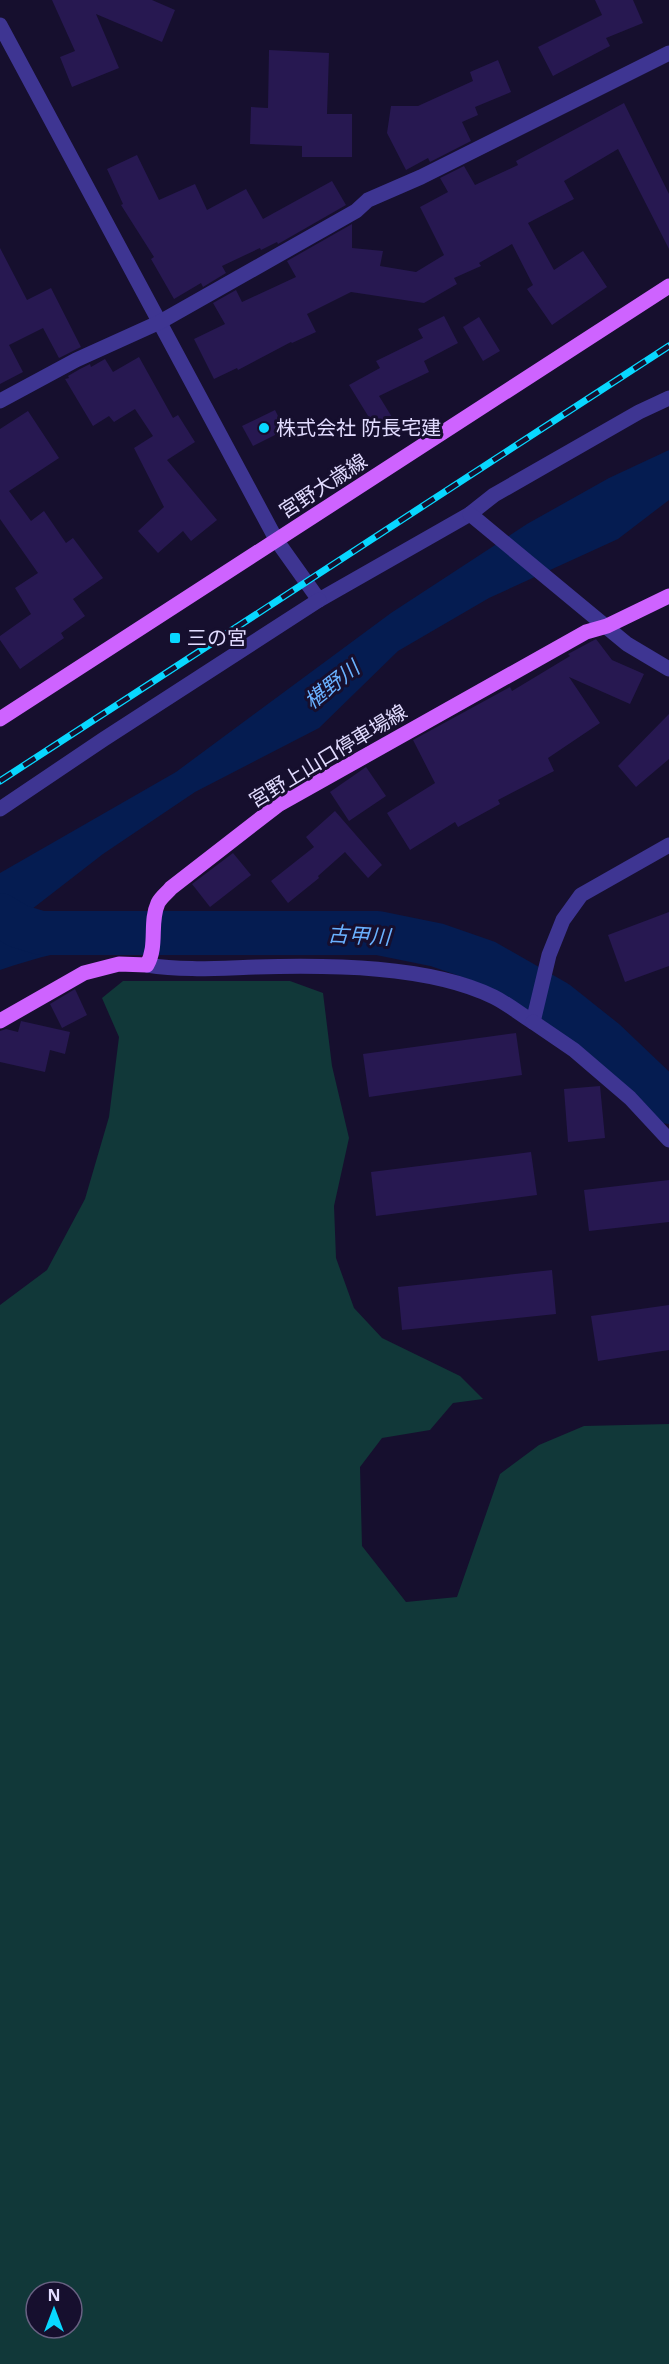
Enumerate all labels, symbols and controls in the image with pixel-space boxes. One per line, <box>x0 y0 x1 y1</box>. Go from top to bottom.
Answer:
place label: 株式会社 防長宅建 <box>276 414 441 441</box>
marker: 株式会社 防長宅建 <box>257 421 271 435</box>
street label: 宮野大歳線 <box>273 447 372 524</box>
place label: 三の宮 <box>187 624 247 651</box>
marker: 三の宮 <box>168 631 182 645</box>
water label: 椹野川 <box>298 653 366 715</box>
street label: 宮野上山口停車場線 <box>244 698 412 813</box>
water label: 古甲川 <box>327 919 393 951</box>
north arrow <box>24 2280 84 2340</box>
text: N <box>47 2284 61 2306</box>

